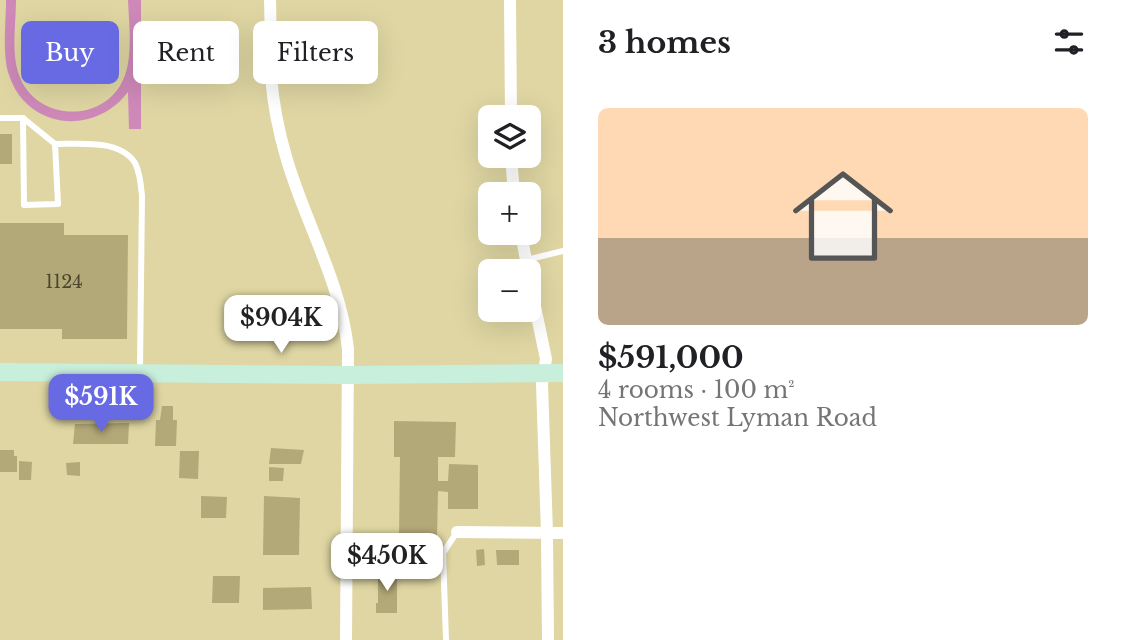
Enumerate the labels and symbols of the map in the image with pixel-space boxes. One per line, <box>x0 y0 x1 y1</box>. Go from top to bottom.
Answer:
house number: 1124 <box>45 271 83 293</box>
pin: $904K <box>232 296 330 355</box>
pin: $591K <box>52 374 150 434</box>
pin: $450K <box>338 534 436 593</box>

